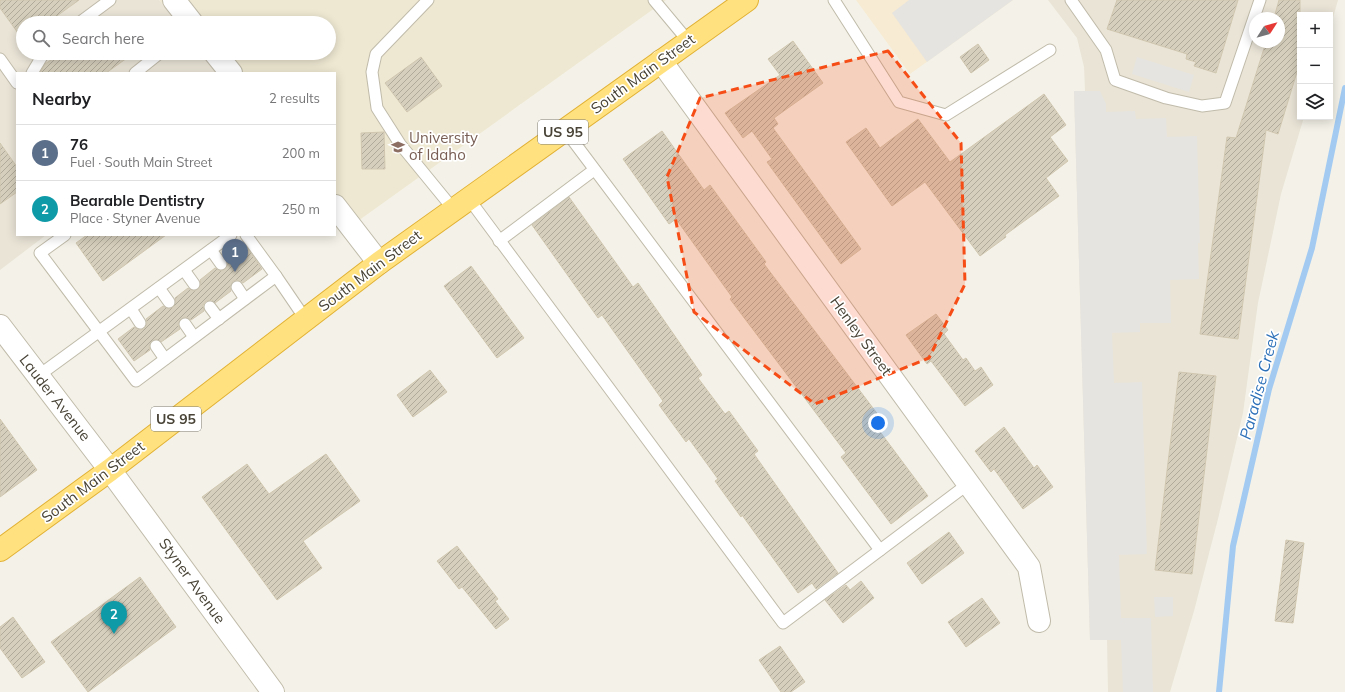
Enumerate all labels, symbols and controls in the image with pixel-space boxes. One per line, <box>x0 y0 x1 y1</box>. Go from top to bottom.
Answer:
north arrow <box>1249 12 1285 48</box>
map controls <box>1297 12 1333 120</box>
button: + <box>1297 12 1333 48</box>
search box <box>16 16 336 60</box>
icon: search <box>30 27 52 49</box>
text: Search here <box>62 29 144 48</box>
street label: South Main Street <box>587 29 699 118</box>
button: − <box>1297 48 1333 84</box>
button: layers <box>1297 84 1333 120</box>
text: Nearby <box>32 88 91 109</box>
text: 2 results <box>269 90 320 106</box>
road number: US 95 <box>538 120 588 144</box>
place label: University of Idaho <box>409 128 478 164</box>
text: 76 <box>70 135 88 154</box>
school or university icon: University of Idaho <box>390 139 406 155</box>
text: 1 <box>41 145 49 161</box>
text: 200 m <box>282 145 320 161</box>
text: Fuel · South Main Street <box>70 154 212 170</box>
text: Bearable Dentistry <box>70 191 204 210</box>
text: 2 <box>41 201 49 217</box>
text: 250 m <box>282 201 320 217</box>
text: Place · Styner Avenue <box>70 210 200 226</box>
street label: South Main Street <box>314 226 425 316</box>
pin: 1 <box>222 239 248 272</box>
street label: Henley Street <box>826 292 897 379</box>
water label: Paradise Creek <box>1235 328 1283 441</box>
street label: Lauder Avenue <box>16 351 95 445</box>
road number: US 95 <box>151 407 201 431</box>
your location <box>868 413 888 433</box>
street label: South Main Street <box>37 437 148 527</box>
street label: Styner Avenue <box>155 534 230 627</box>
pin: 2 <box>101 601 127 634</box>

